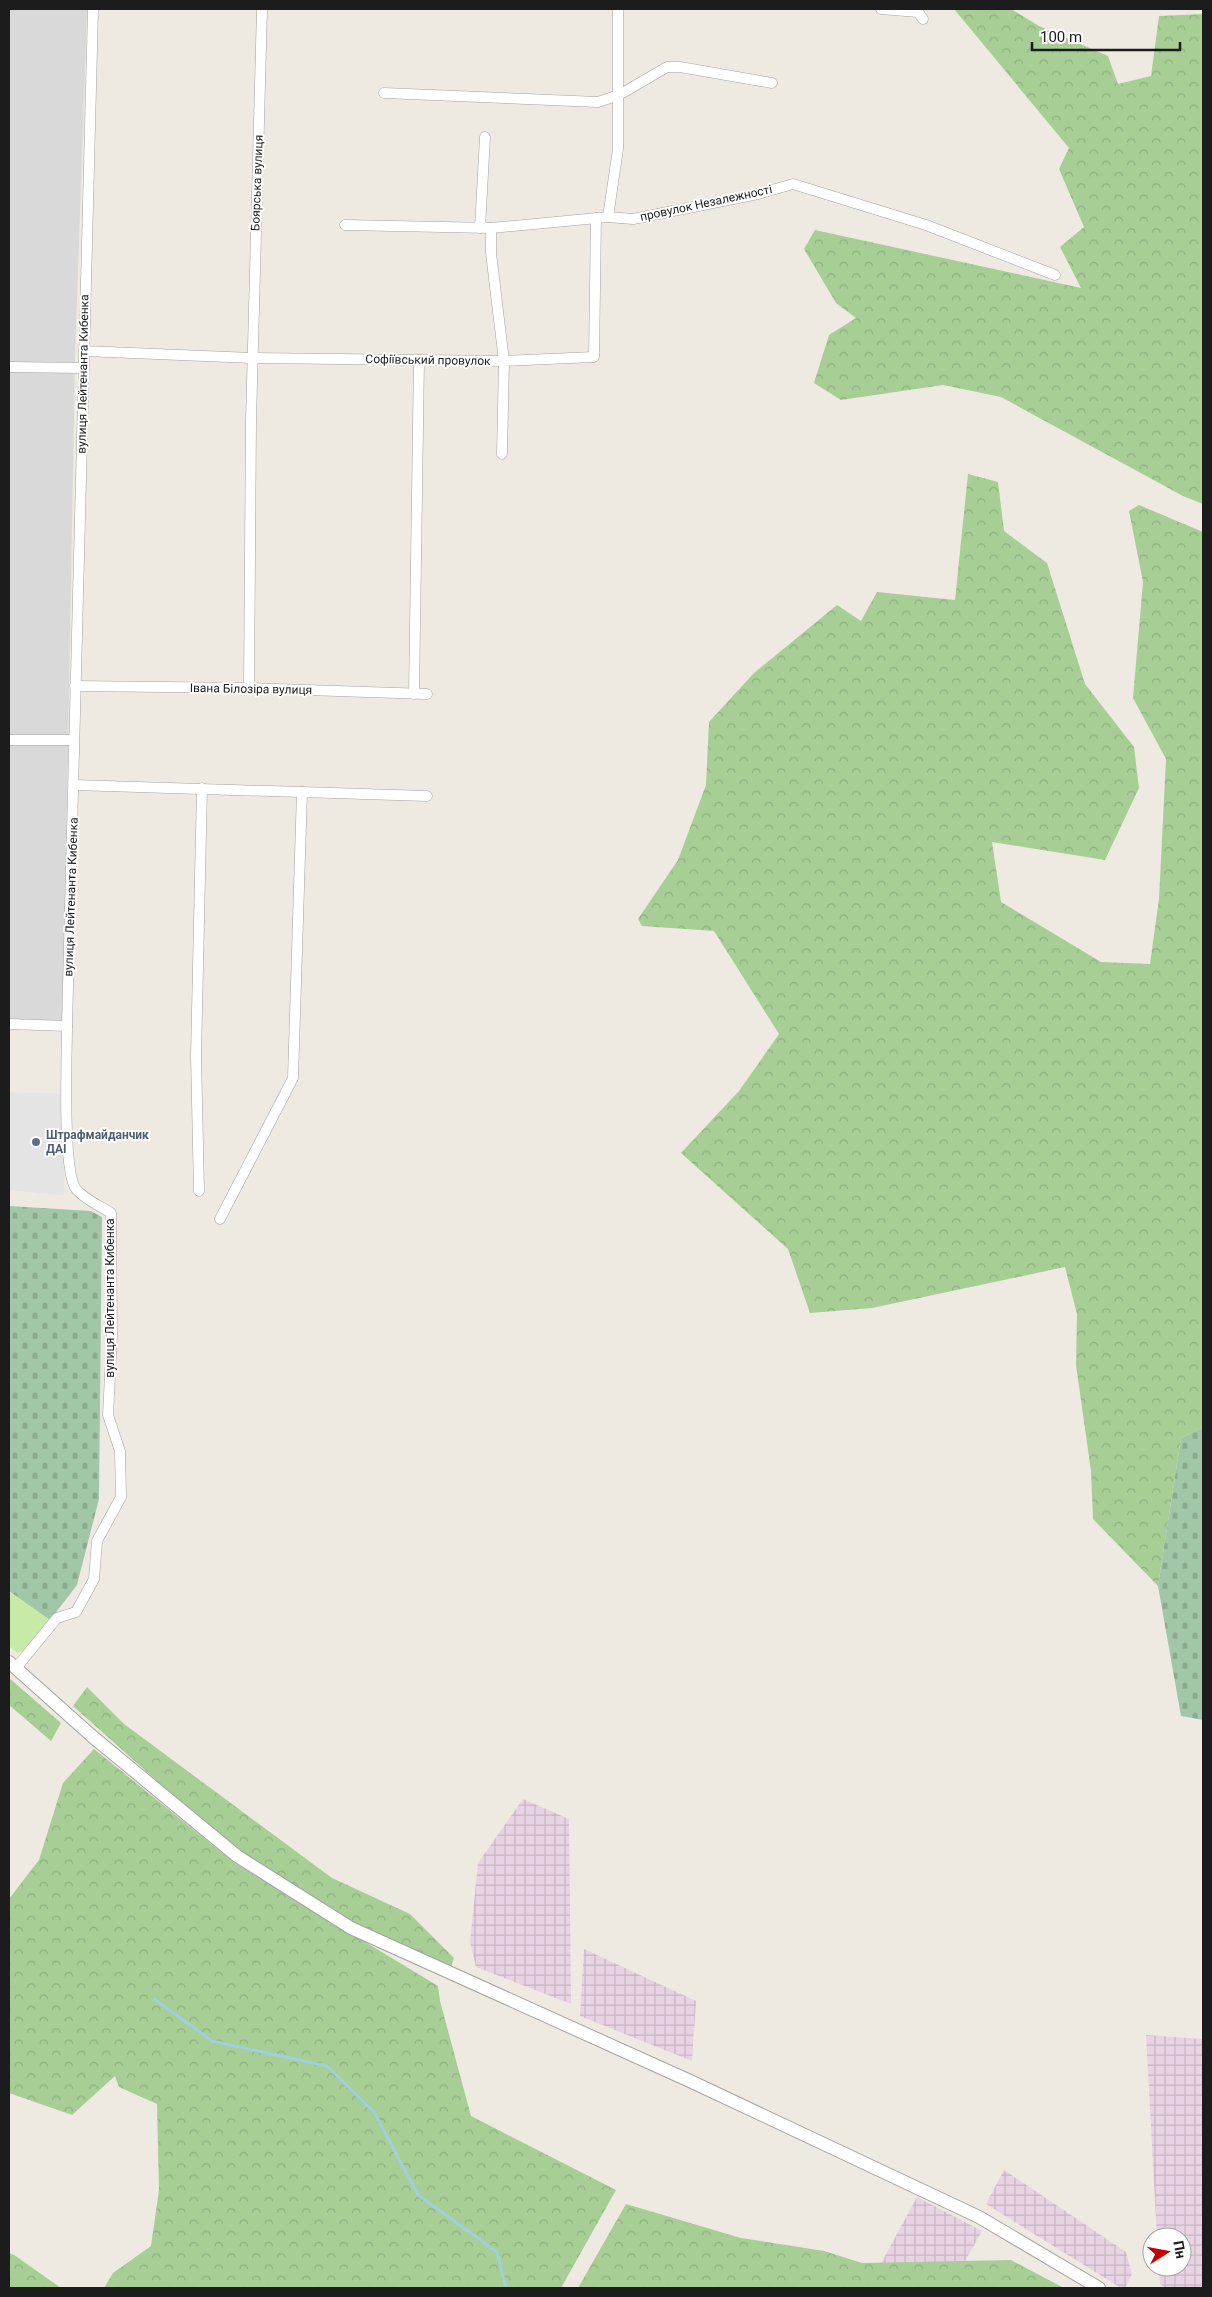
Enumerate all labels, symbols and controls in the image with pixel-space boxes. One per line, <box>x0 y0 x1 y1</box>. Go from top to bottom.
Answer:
scale bar <box>1032 20 1180 52</box>
text: 100 m <box>1040 28 1082 46</box>
street label: Боярська вулиця <box>248 135 266 231</box>
street label: провулок Незалежності <box>639 182 773 224</box>
street label: вулиця Лейтенанта Кибенка <box>75 294 91 454</box>
street label: Софіївський провулок <box>365 352 491 368</box>
street label: Івана Білозіра вулиця <box>190 681 312 697</box>
street label: вулиця Лейтенанта Кибенка <box>61 817 81 977</box>
place label: Штрафмайданчик ДАІ <box>46 1128 149 1156</box>
marker: Штрафмайданчик ДАІ <box>30 1136 42 1148</box>
street label: вулиця Лейтенанта Кибенка <box>103 1218 117 1378</box>
north arrow <box>1142 2227 1192 2277</box>
text: Пн <box>1170 2239 1189 2260</box>

